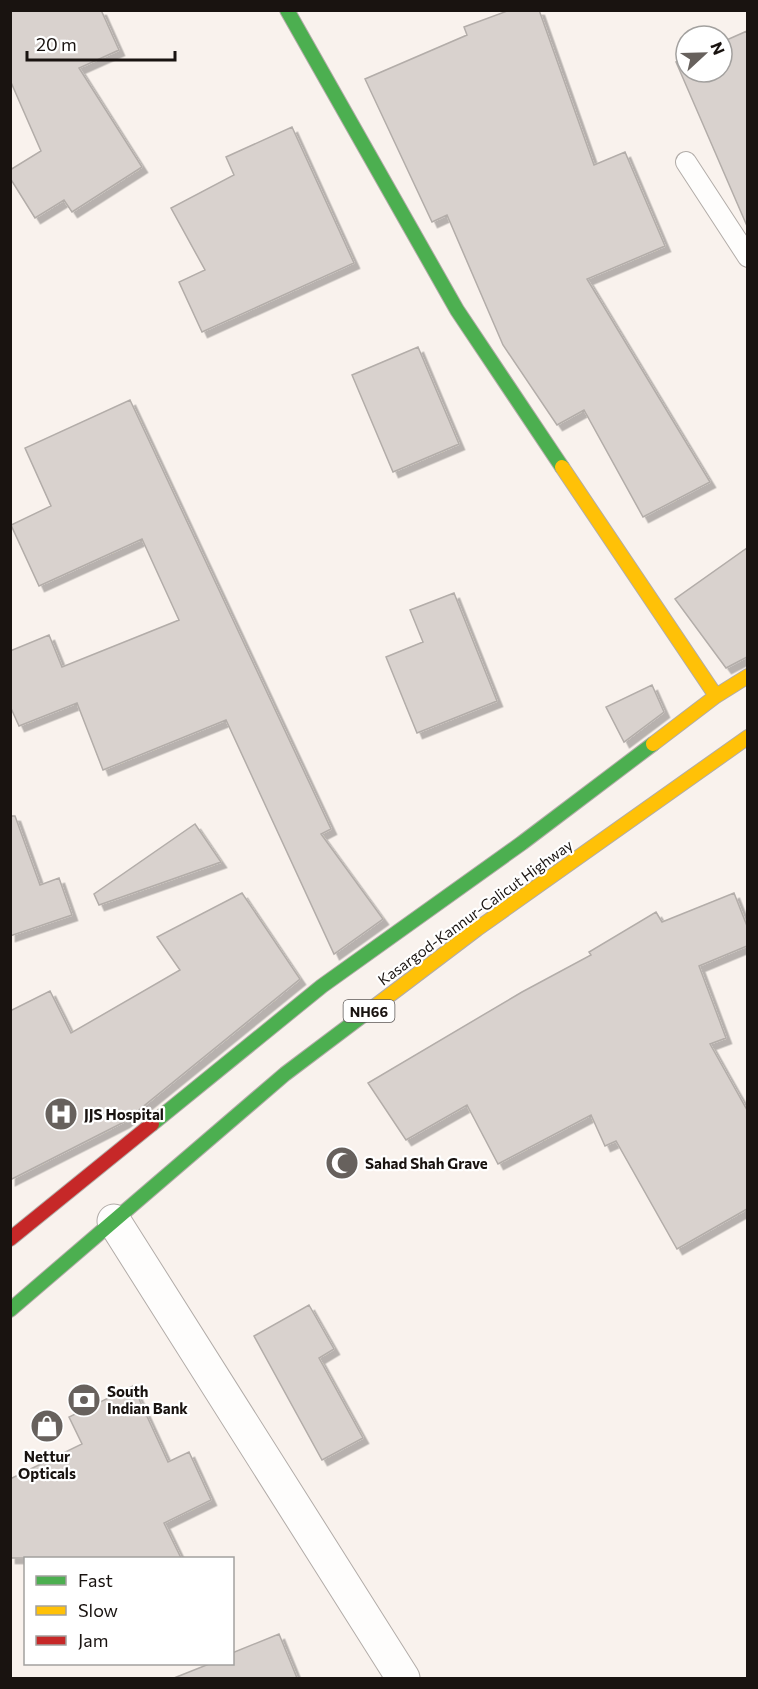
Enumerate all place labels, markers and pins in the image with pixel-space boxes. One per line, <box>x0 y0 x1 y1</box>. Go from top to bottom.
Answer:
hospital icon: JJS Hospital <box>43 1096 79 1132</box>
place label: JJS Hospital <box>84 1105 164 1123</box>
mosque icon: Sahad Shah Grave <box>324 1145 360 1181</box>
place label: Sahad Shah Grave <box>365 1154 488 1172</box>
bank icon: South Indian Bank <box>66 1382 102 1418</box>
place label: South Indian Bank <box>107 1382 188 1417</box>
shop icon: Nettur Opticals <box>29 1408 65 1444</box>
place label: Nettur Opticals <box>18 1447 76 1482</box>

